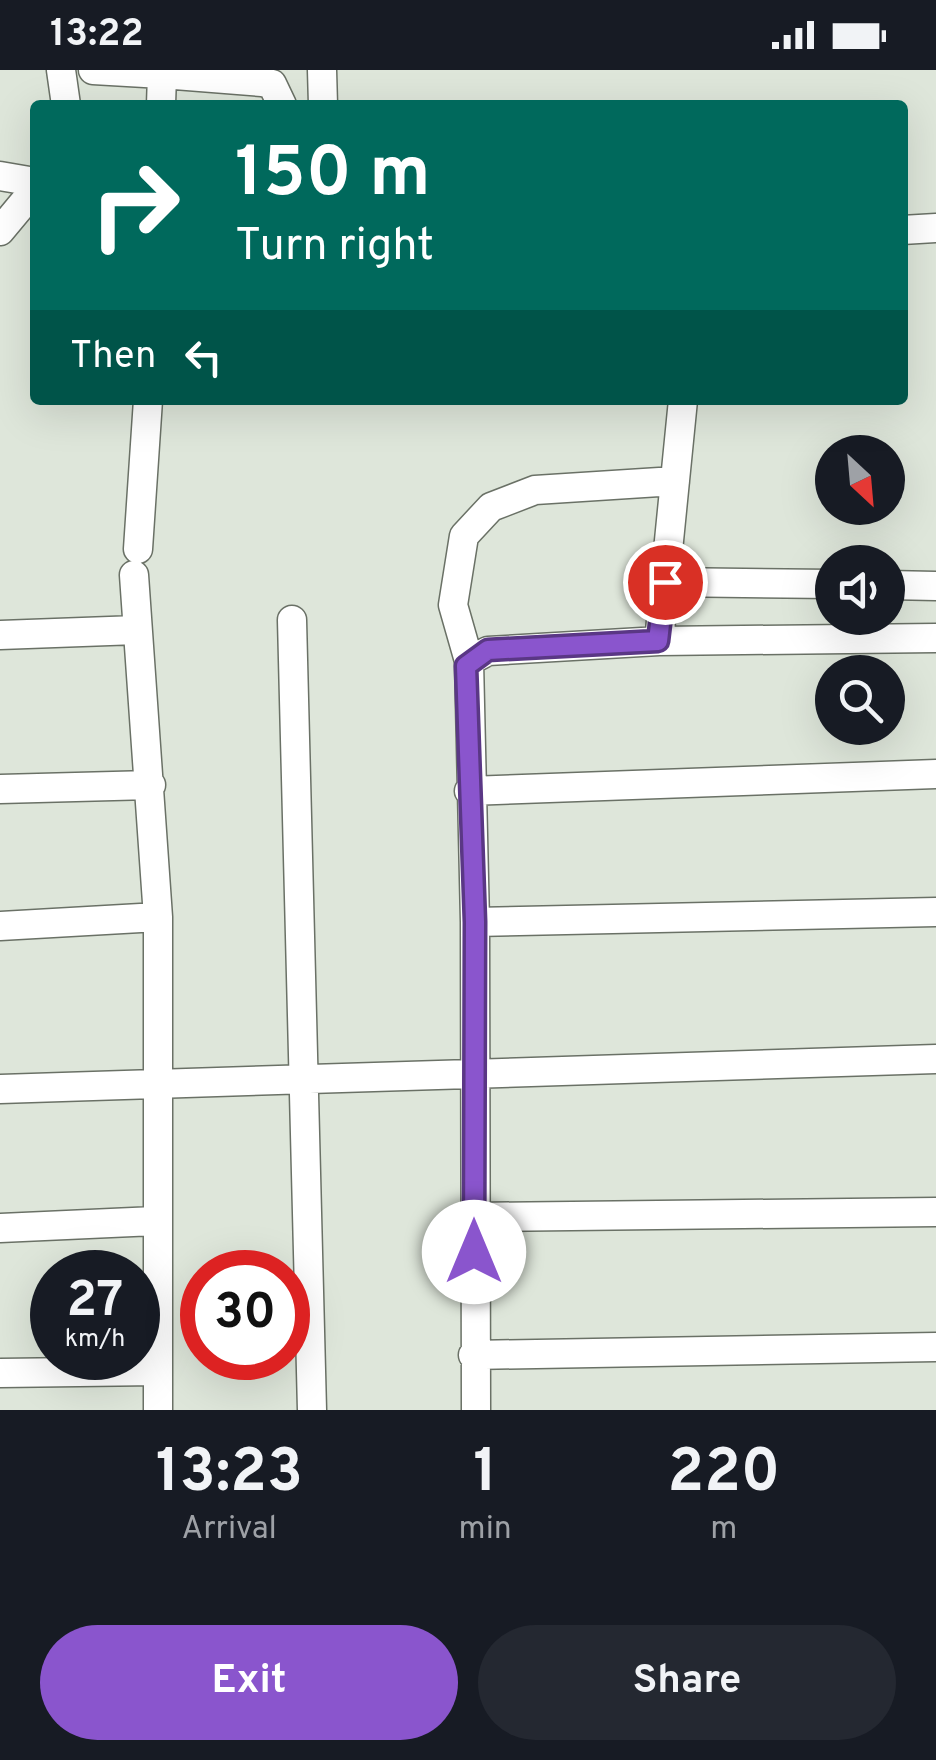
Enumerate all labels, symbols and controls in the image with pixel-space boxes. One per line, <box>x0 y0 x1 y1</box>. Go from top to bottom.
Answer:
text: 13:22 <box>50 11 144 60</box>
text: 150 m <box>235 132 430 221</box>
icon: right <box>70 140 200 270</box>
text: Turn right <box>235 219 434 276</box>
icon: left <box>176 330 231 385</box>
text: Then <box>70 333 156 382</box>
north arrow <box>815 435 905 525</box>
map controls <box>815 435 905 745</box>
pin <box>623 540 708 625</box>
button: sound <box>815 545 905 635</box>
icon: arrive <box>638 555 693 610</box>
button: search <box>815 655 905 745</box>
position arrow <box>422 1200 526 1304</box>
speed limit sign: 30 <box>180 1250 310 1380</box>
text: 27 <box>67 1271 123 1334</box>
text: km/h <box>65 1324 125 1356</box>
text: 13:23 <box>156 1437 303 1513</box>
text: 1 <box>473 1437 497 1513</box>
text: 220 <box>667 1437 780 1513</box>
text: Arrival <box>182 1510 277 1550</box>
text: min <box>459 1510 512 1550</box>
text: m <box>710 1510 737 1550</box>
button: Exit <box>40 1625 458 1740</box>
button: Share <box>478 1625 896 1740</box>

